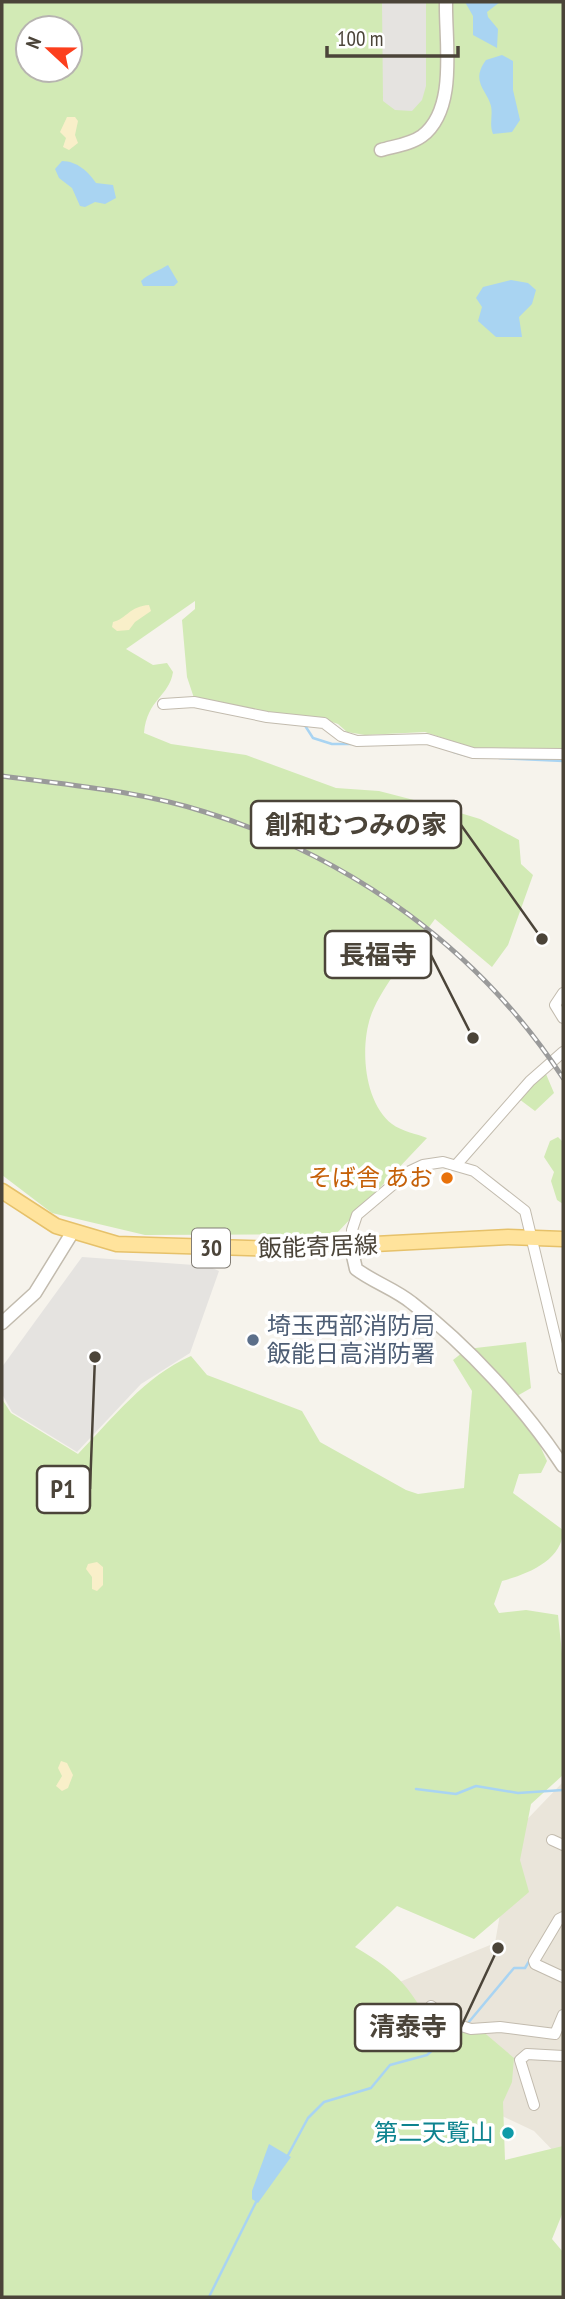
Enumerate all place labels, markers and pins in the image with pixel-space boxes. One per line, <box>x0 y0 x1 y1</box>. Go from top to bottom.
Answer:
callout: 創和むつみの家 <box>251 801 461 848</box>
callout: 長福寺 <box>325 931 431 978</box>
place label: そば舎 あお <box>308 1162 433 1193</box>
marker: そば舎 あお <box>439 1170 455 1186</box>
place label: 埼玉西部消防局 飯能日高消防署 <box>267 1310 435 1369</box>
marker: 埼玉西部消防局 飯能日高消防署 <box>245 1332 261 1348</box>
callout: P1 <box>37 1466 90 1513</box>
callout: 清泰寺 <box>355 2004 461 2051</box>
place label: 第二天覧山 <box>374 2117 494 2148</box>
marker: 第二天覧山 <box>500 2125 516 2141</box>

